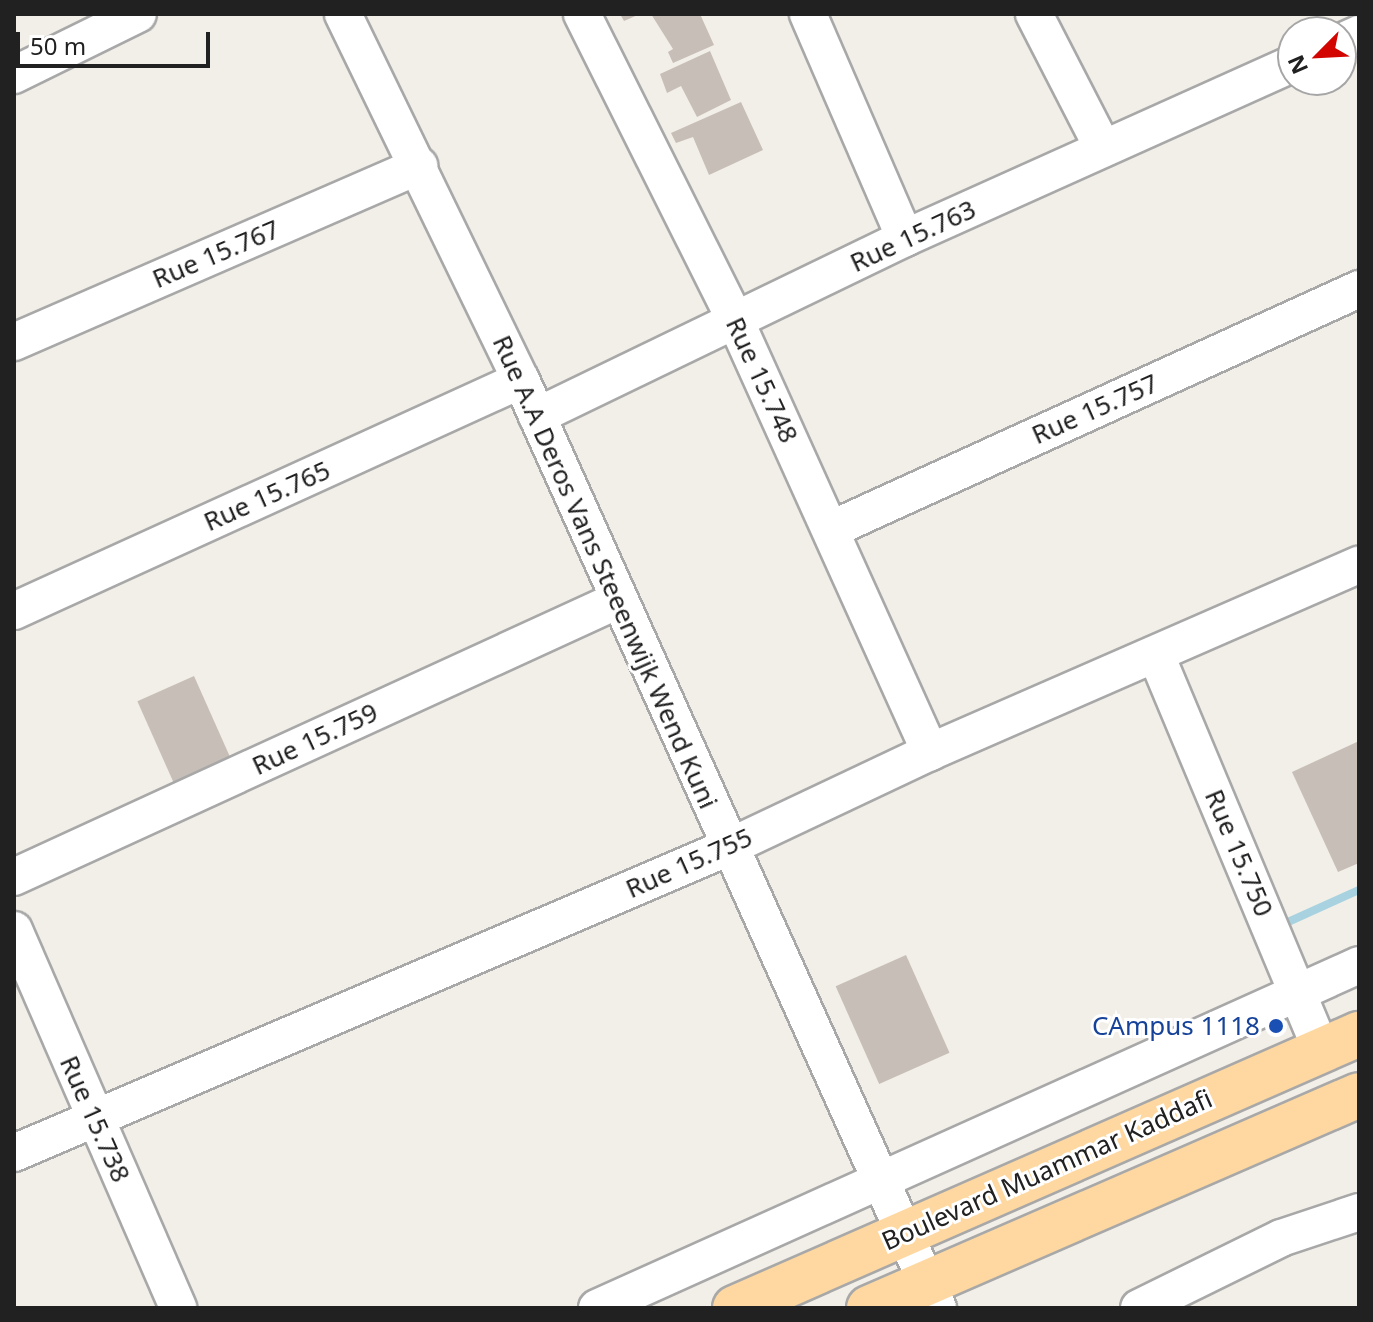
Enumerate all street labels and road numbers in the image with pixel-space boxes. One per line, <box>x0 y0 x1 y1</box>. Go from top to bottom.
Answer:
street label: Rue 15.763 <box>845 193 981 279</box>
street label: Rue 15.767 <box>148 213 284 295</box>
street label: Rue 15.748 <box>719 312 805 448</box>
street label: Rue A.A Deros Vans Steeenwijk Wend Kuni <box>486 331 724 813</box>
street label: Rue 15.757 <box>1027 367 1163 451</box>
street label: Rue 15.765 <box>199 454 335 538</box>
street label: Rue 15.759 <box>247 696 383 782</box>
street label: Rue 15.750 <box>1198 785 1280 921</box>
street label: Rue 15.755 <box>621 821 757 905</box>
street label: Rue 15.738 <box>53 1051 137 1187</box>
street label: Boulevard Muammar Kaddafi <box>877 1083 1217 1257</box>

